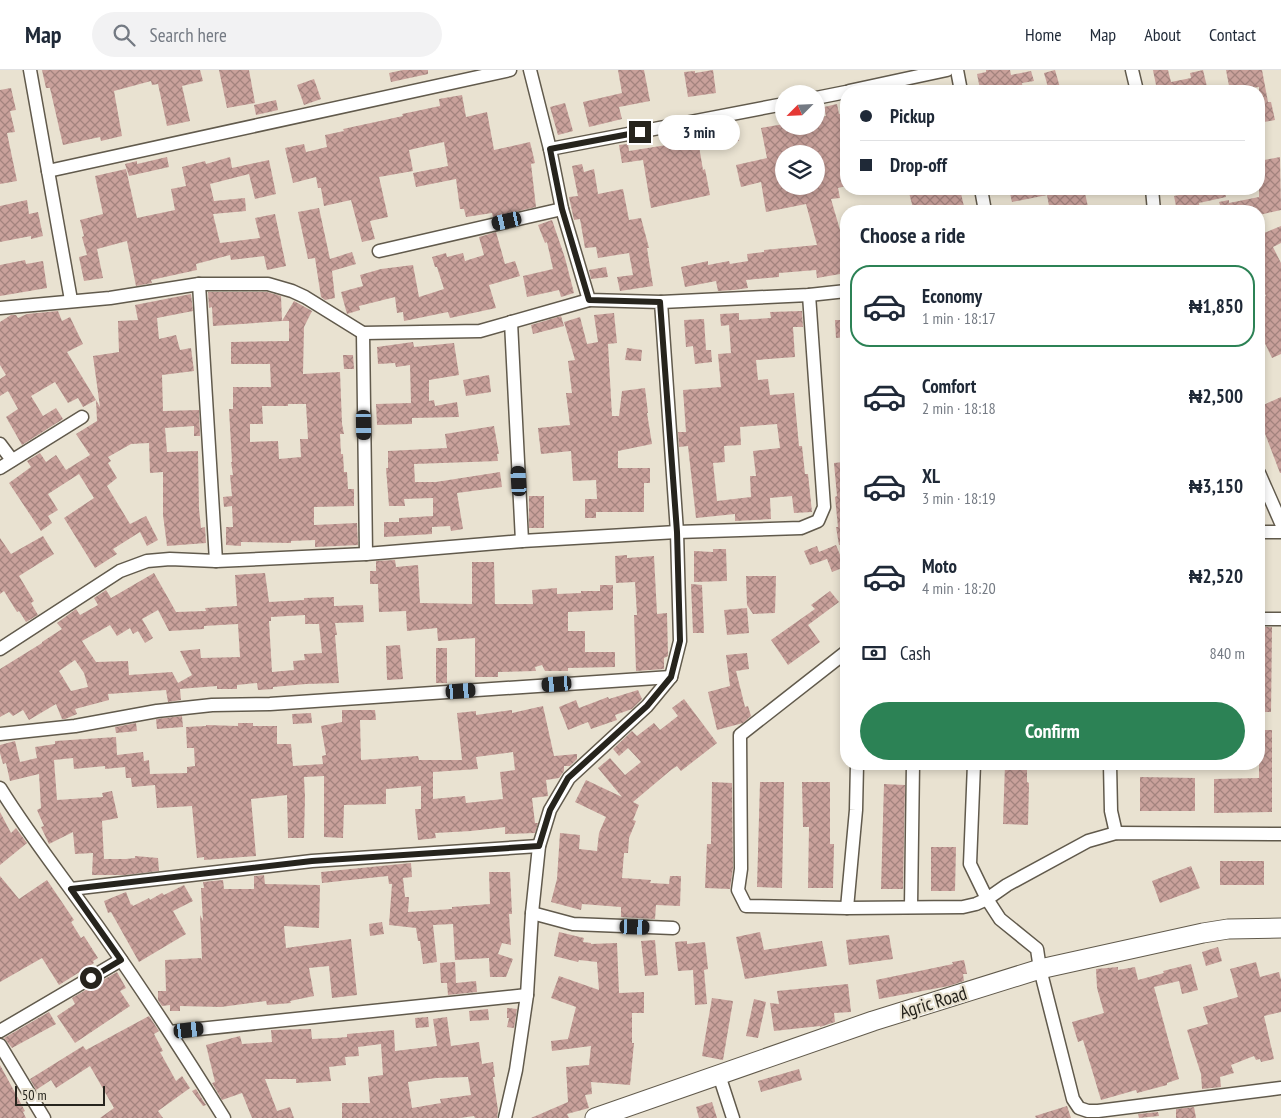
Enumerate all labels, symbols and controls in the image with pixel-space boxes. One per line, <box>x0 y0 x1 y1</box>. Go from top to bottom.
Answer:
search box <box>92 12 442 57</box>
text: Map <box>25 19 62 50</box>
icon: search <box>110 21 138 49</box>
text: Search here <box>150 23 227 47</box>
text: Home <box>1025 23 1062 46</box>
text: Map <box>1090 23 1116 46</box>
text: About <box>1144 23 1181 46</box>
text: Contact <box>1209 23 1256 46</box>
north arrow <box>775 85 825 135</box>
map controls <box>775 85 825 195</box>
text: Pickup <box>890 104 935 128</box>
callout: 3 min <box>658 114 740 150</box>
route end <box>629 121 651 143</box>
text: 3 min <box>683 122 715 142</box>
button: layers <box>775 145 825 195</box>
text: Drop-off <box>890 153 947 177</box>
car <box>490 210 523 232</box>
text: Choose a ride <box>860 221 965 249</box>
icon: car <box>862 284 907 329</box>
text: Economy <box>922 284 982 308</box>
text: ₦1,850 <box>1189 294 1243 318</box>
text: 1 min · 18:17 <box>922 308 996 328</box>
icon: car <box>862 374 907 419</box>
text: Comfort <box>922 374 976 398</box>
text: ₦2,500 <box>1189 384 1243 408</box>
text: 2 min · 18:18 <box>922 398 996 418</box>
car <box>356 410 371 440</box>
icon: car <box>862 464 907 509</box>
text: XL <box>922 464 940 488</box>
car <box>510 466 527 496</box>
text: ₦3,150 <box>1189 474 1243 498</box>
text: 3 min · 18:19 <box>922 488 996 508</box>
icon: car <box>862 554 907 599</box>
text: Moto <box>922 554 957 578</box>
text: ₦2,520 <box>1189 564 1243 588</box>
text: 4 min · 18:20 <box>922 578 996 598</box>
icon: cash <box>860 639 888 667</box>
text: Cash <box>900 641 931 665</box>
text: 840 m <box>1210 643 1245 663</box>
car <box>541 675 572 693</box>
car <box>445 682 476 700</box>
button: Confirm <box>860 702 1245 760</box>
car <box>619 919 650 935</box>
route start <box>80 967 102 989</box>
street label: Agric Road <box>896 980 970 1024</box>
car <box>173 1021 204 1039</box>
scale bar <box>15 1083 105 1106</box>
text: 50 m <box>22 1086 47 1104</box>

